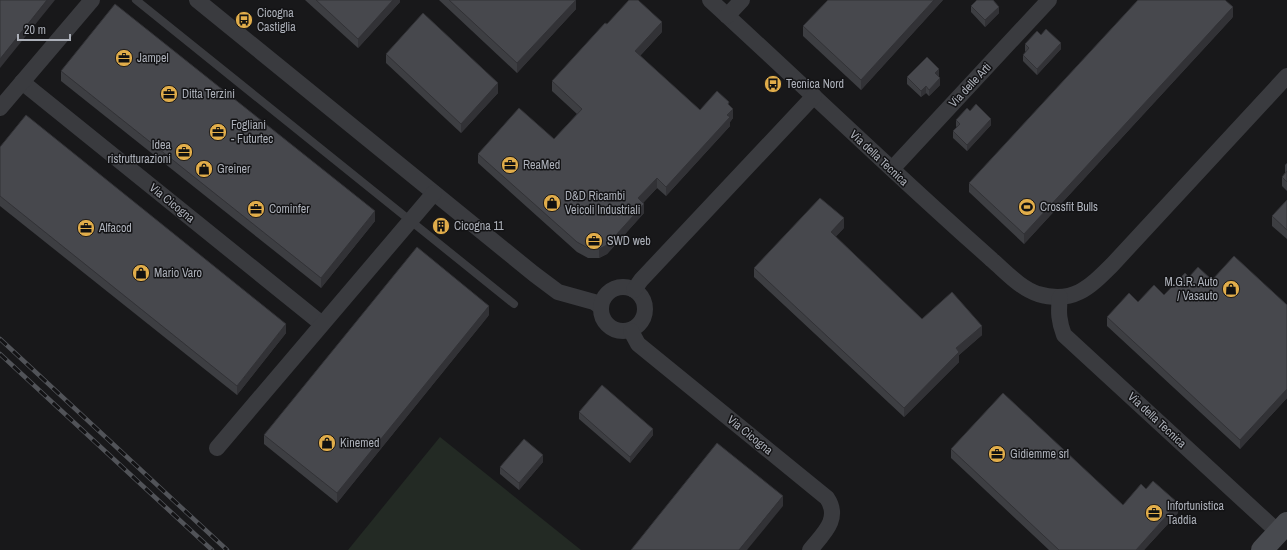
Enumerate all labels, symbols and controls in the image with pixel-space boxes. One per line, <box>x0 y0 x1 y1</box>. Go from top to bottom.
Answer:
place label: Cicogna Castiglia <box>257 5 296 35</box>
bus stop icon: Cicogna Castiglia <box>234 10 254 30</box>
scale bar <box>18 16 70 42</box>
text: 20 m <box>24 22 46 38</box>
office icon: Jampel <box>114 48 134 68</box>
place label: Jampel <box>137 50 169 66</box>
street label: Via delle Arti <box>945 59 995 111</box>
bus stop icon: Tecnica Nord <box>763 74 783 94</box>
place label: Tecnica Nord <box>786 76 844 92</box>
office icon: Ditta Terzini <box>159 84 179 104</box>
place label: Ditta Terzini <box>182 86 235 102</box>
place label: Fogliani - Futurtec <box>231 117 273 147</box>
office icon: Fogliani - Futurtec <box>208 122 228 142</box>
street label: Via della Tecnica <box>846 127 912 190</box>
place label: Idea ristrutturazioni <box>108 137 172 167</box>
office icon: Idea ristrutturazioni <box>174 142 194 162</box>
office icon: ReaMed <box>500 155 520 175</box>
place label: ReaMed <box>523 157 560 173</box>
shop icon: Greiner <box>194 159 214 179</box>
place label: Greiner <box>217 161 251 177</box>
street label: Via Cicogna <box>146 180 198 227</box>
place label: D&D Ricambi Veicoli Industriali <box>565 188 641 218</box>
shop icon: D&D Ricambi Veicoli Industriali <box>542 193 562 213</box>
sports icon: Crossfit Bulls <box>1017 197 1037 217</box>
office icon: Cominfer <box>246 199 266 219</box>
place label: Crossfit Bulls <box>1040 199 1098 215</box>
place label: Cominfer <box>269 201 310 217</box>
building icon: Cicogna 11 <box>431 216 451 236</box>
office icon: Alfacod <box>76 218 96 238</box>
place label: Cicogna 11 <box>454 218 504 234</box>
place label: Alfacod <box>98 220 132 236</box>
office icon: SWD web <box>584 231 604 251</box>
place label: SWD web <box>607 233 651 249</box>
shop icon: Mario Varo <box>131 263 151 283</box>
place label: Mario Varo <box>154 265 202 281</box>
place label: M.G.R. Auto / Vasauto <box>1164 274 1218 304</box>
shop icon: M.G.R. Auto / Vasauto <box>1221 279 1241 299</box>
street label: Via della Tecnica <box>1124 389 1190 452</box>
street label: Via Cicogna <box>724 412 776 459</box>
shop icon: Kinemed <box>317 433 337 453</box>
place label: Kinemed <box>340 435 379 451</box>
office icon: Gidiemme srl <box>987 444 1007 464</box>
place label: Gidiemme srl <box>1010 446 1069 462</box>
place label: Infortunistica Taddia <box>1167 498 1224 528</box>
office icon: Infortunistica Taddia <box>1144 503 1164 523</box>

